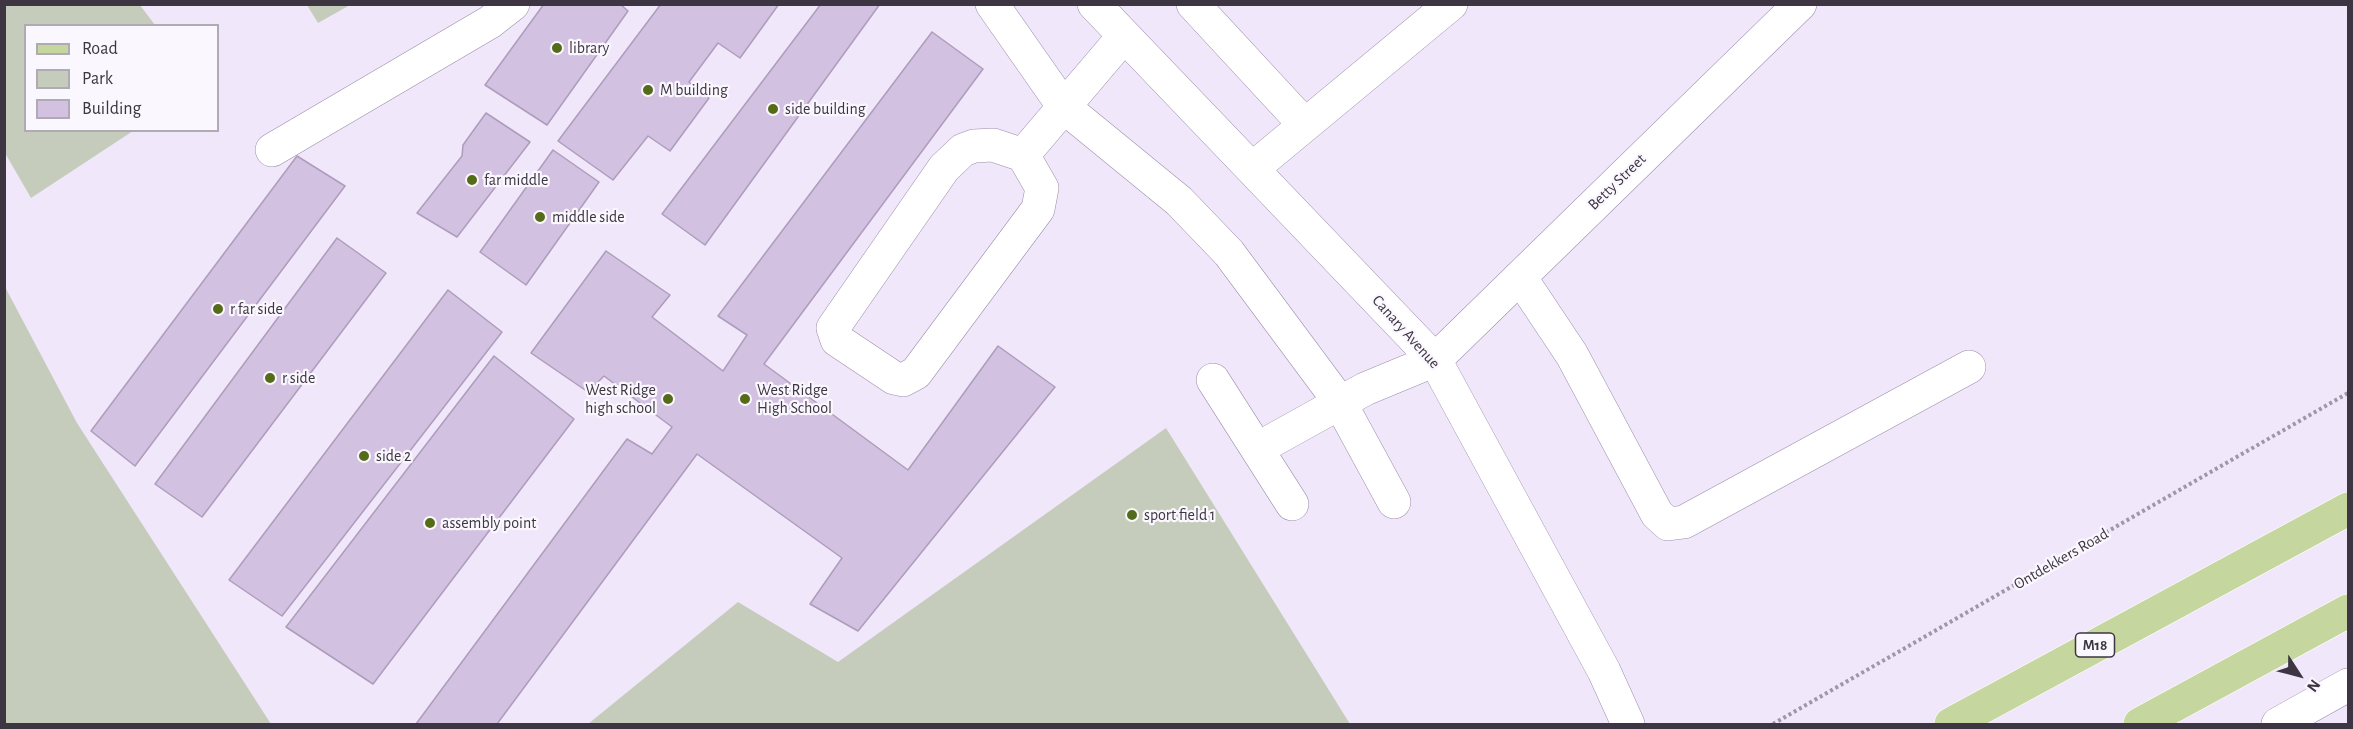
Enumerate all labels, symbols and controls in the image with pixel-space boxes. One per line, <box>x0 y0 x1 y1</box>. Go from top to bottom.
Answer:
legend <box>24 24 219 132</box>
place label: library <box>569 38 609 58</box>
text: Road <box>82 40 118 58</box>
marker: library <box>550 41 564 55</box>
text: Park <box>82 70 113 88</box>
place label: M building <box>660 80 728 100</box>
marker: M building <box>641 83 655 97</box>
place label: side building <box>785 99 866 119</box>
text: Building <box>82 100 141 118</box>
marker: side building <box>766 102 780 116</box>
street label: Betty Street <box>1584 150 1650 214</box>
place label: far middle <box>484 170 548 190</box>
marker: far middle <box>465 173 479 187</box>
place label: middle side <box>552 207 625 227</box>
marker: middle side <box>533 210 547 224</box>
street label: Canary Avenue <box>1368 291 1444 373</box>
place label: r far side <box>230 299 283 319</box>
marker: r far side <box>211 302 225 316</box>
place label: r side <box>282 368 315 388</box>
marker: r side <box>263 371 277 385</box>
place label: West Ridge high school <box>585 380 656 418</box>
place label: West Ridge High School <box>757 380 832 418</box>
marker: West Ridge high school <box>661 392 675 406</box>
marker: West Ridge High School <box>738 392 752 406</box>
place label: side 2 <box>376 446 411 466</box>
marker: side 2 <box>357 449 371 463</box>
place label: sport field 1 <box>1144 505 1215 525</box>
marker: sport field 1 <box>1125 508 1139 522</box>
place label: assembly point <box>442 513 536 533</box>
marker: assembly point <box>423 516 437 530</box>
street label: Ontdekkers Road <box>2010 524 2112 594</box>
road number: M18 <box>2076 633 2114 657</box>
north arrow <box>2269 645 2329 705</box>
text: N <box>2304 676 2323 695</box>

